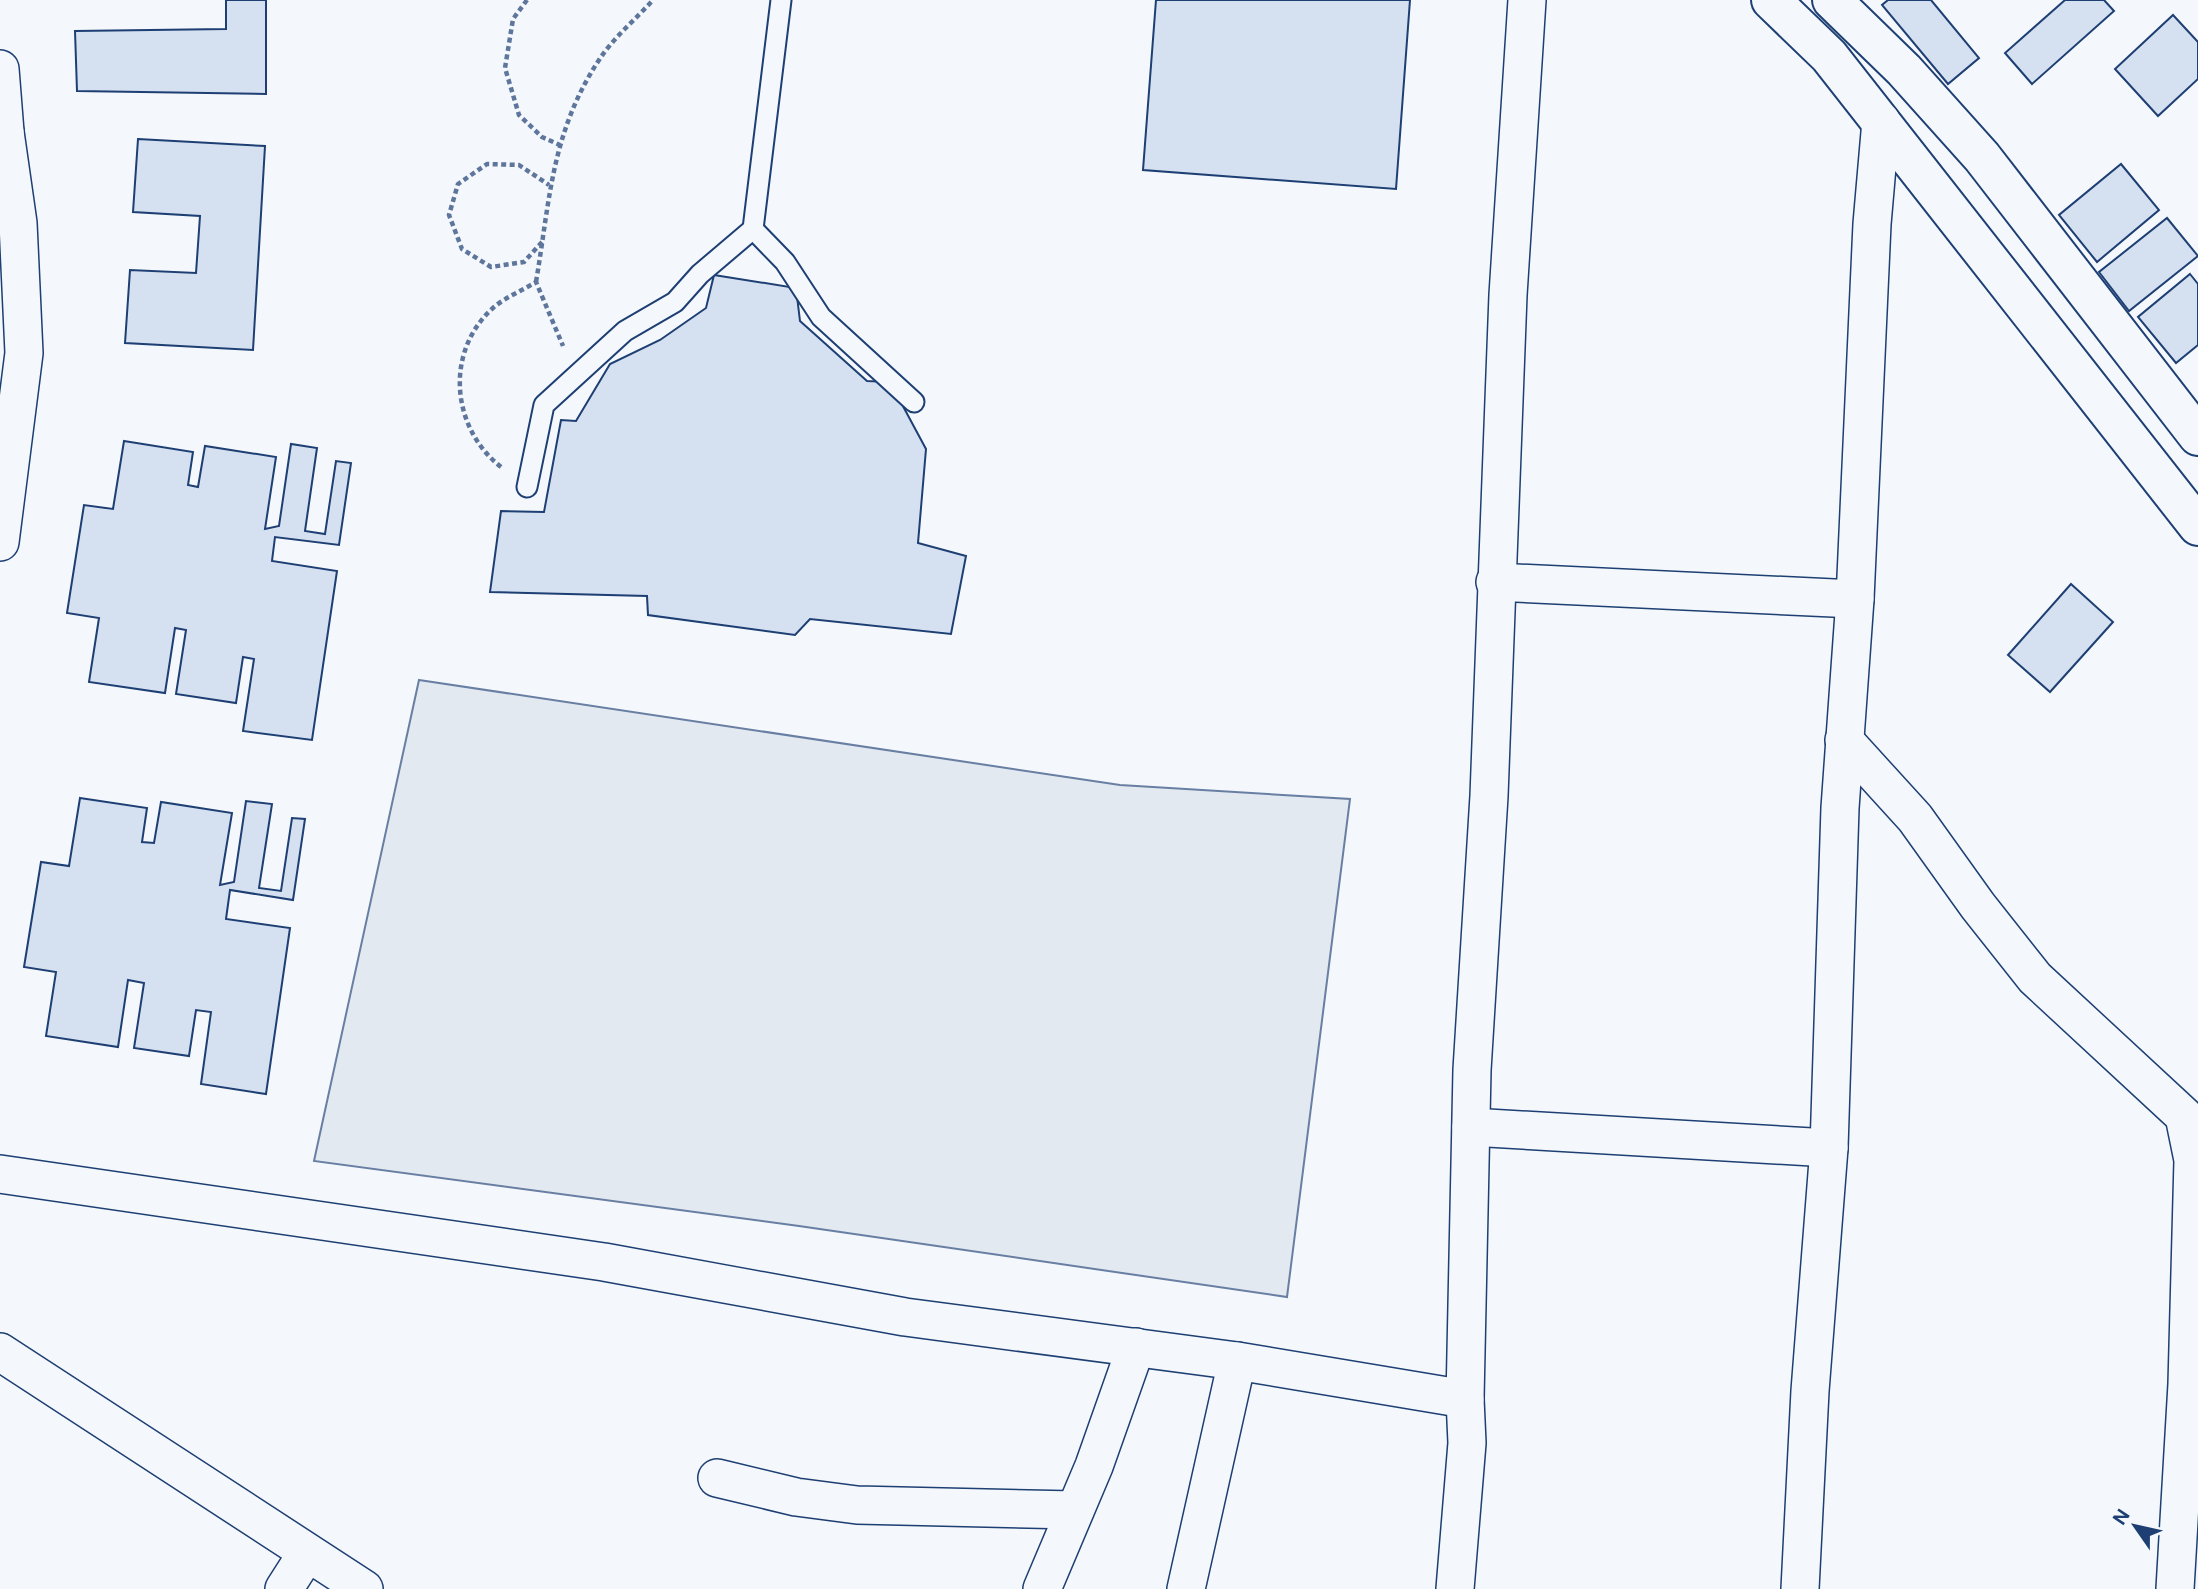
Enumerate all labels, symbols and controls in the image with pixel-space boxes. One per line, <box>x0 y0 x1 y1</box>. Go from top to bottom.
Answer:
north arrow <box>2100 1491 2170 1561</box>
text: N <box>2107 1504 2136 1530</box>

